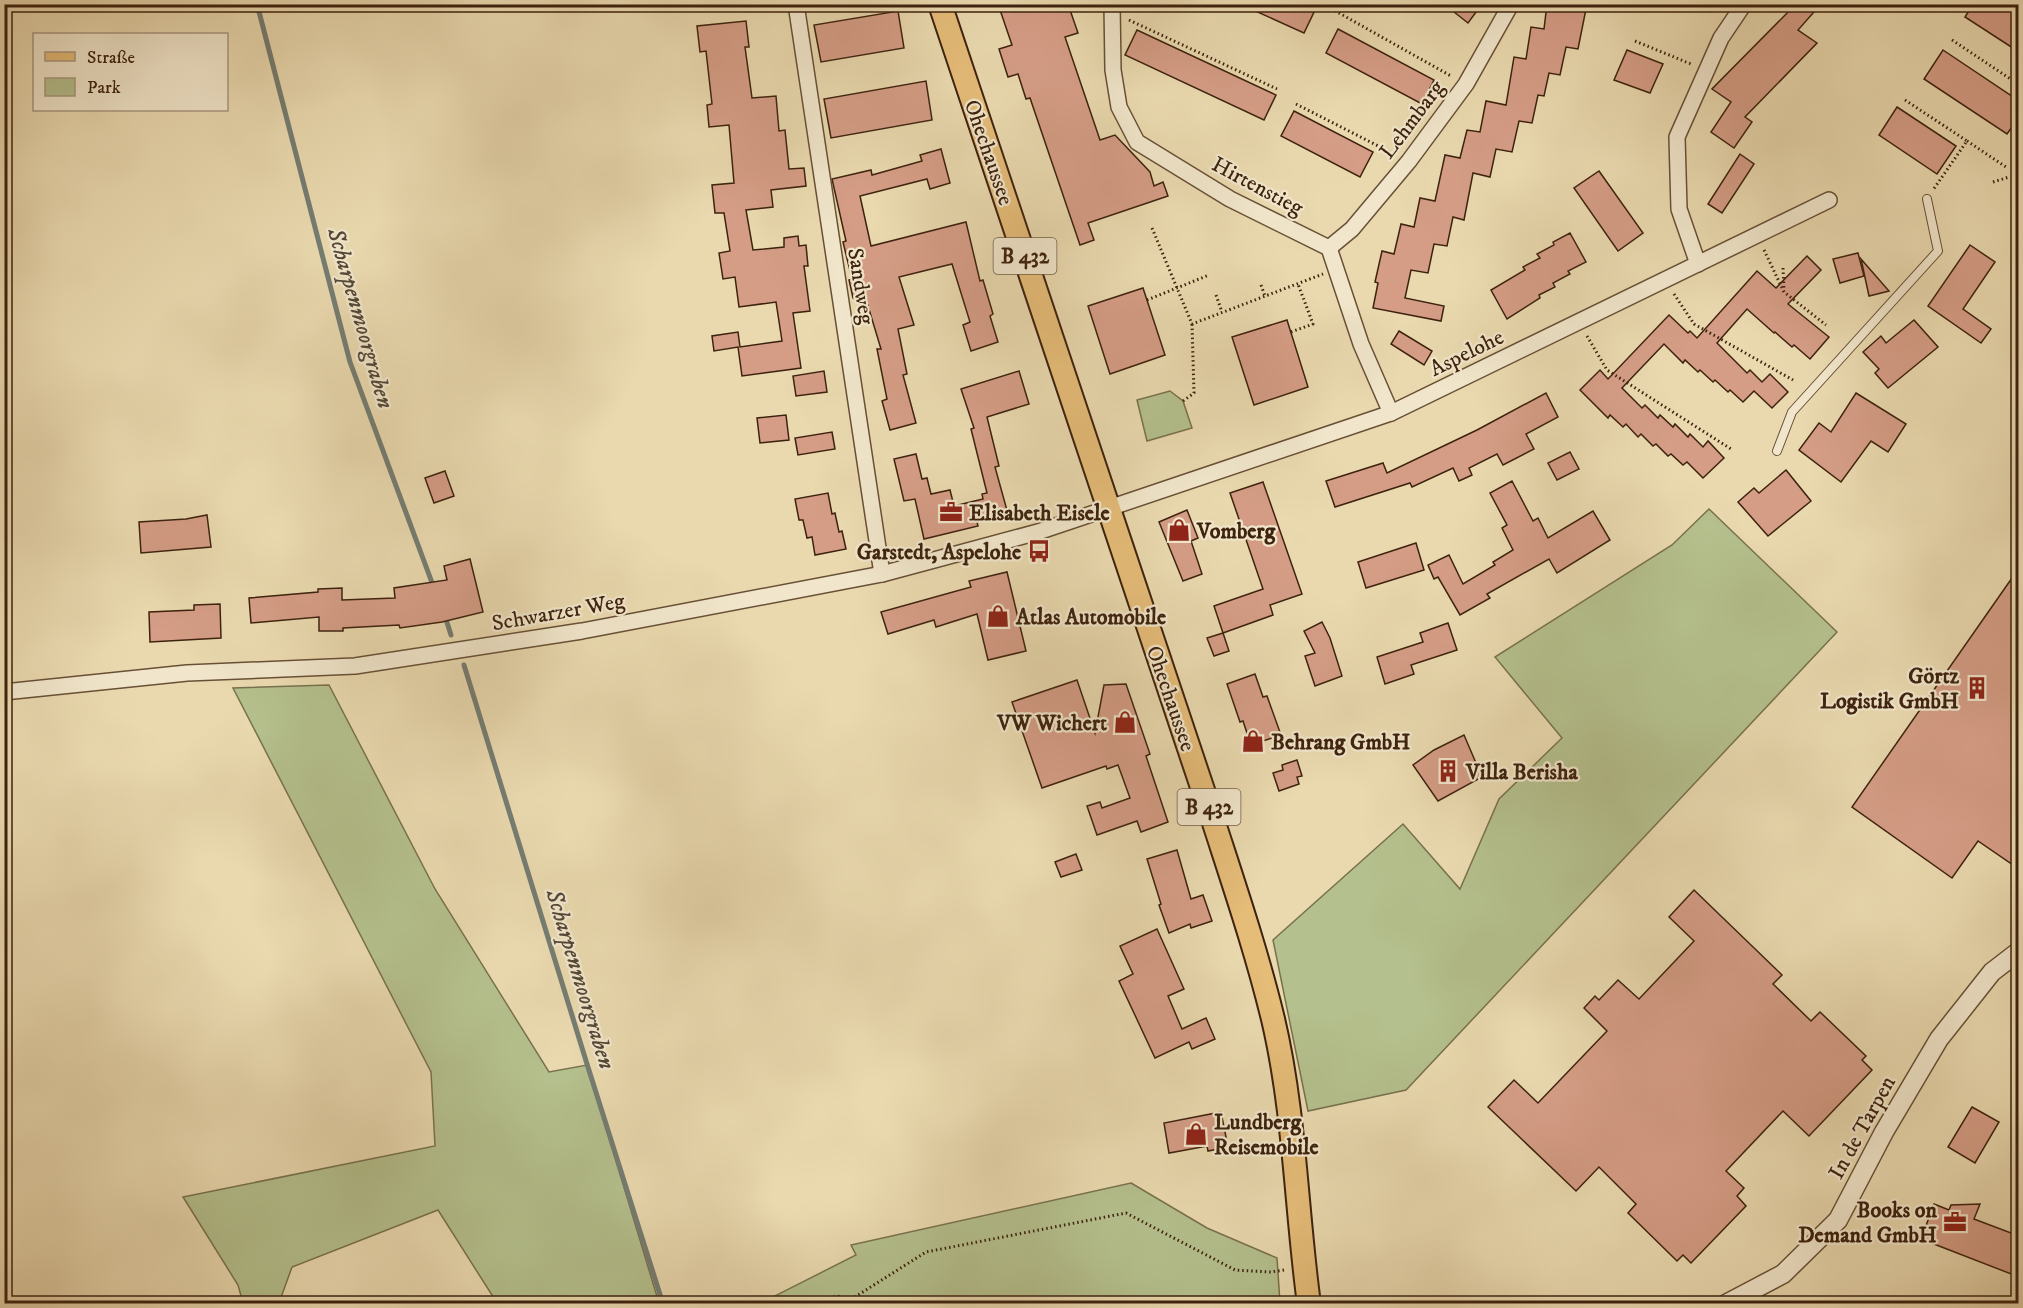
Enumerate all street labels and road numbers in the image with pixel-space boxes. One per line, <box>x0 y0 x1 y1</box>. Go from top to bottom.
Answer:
street label: Lehmbarg <box>1374 75 1451 165</box>
street label: Ohechaussee <box>958 96 1019 209</box>
street label: Hirtenstieg <box>1207 151 1308 222</box>
road number: B 432 <box>994 238 1056 274</box>
street label: Sandweg <box>841 246 880 327</box>
street label: Aspelohe <box>1425 324 1508 383</box>
street label: Schwarzer Weg <box>490 587 627 637</box>
street label: Ohechaussee <box>1140 642 1201 755</box>
road number: B 432 <box>1178 789 1240 825</box>
street label: In de Tarpen <box>1823 1071 1902 1184</box>

